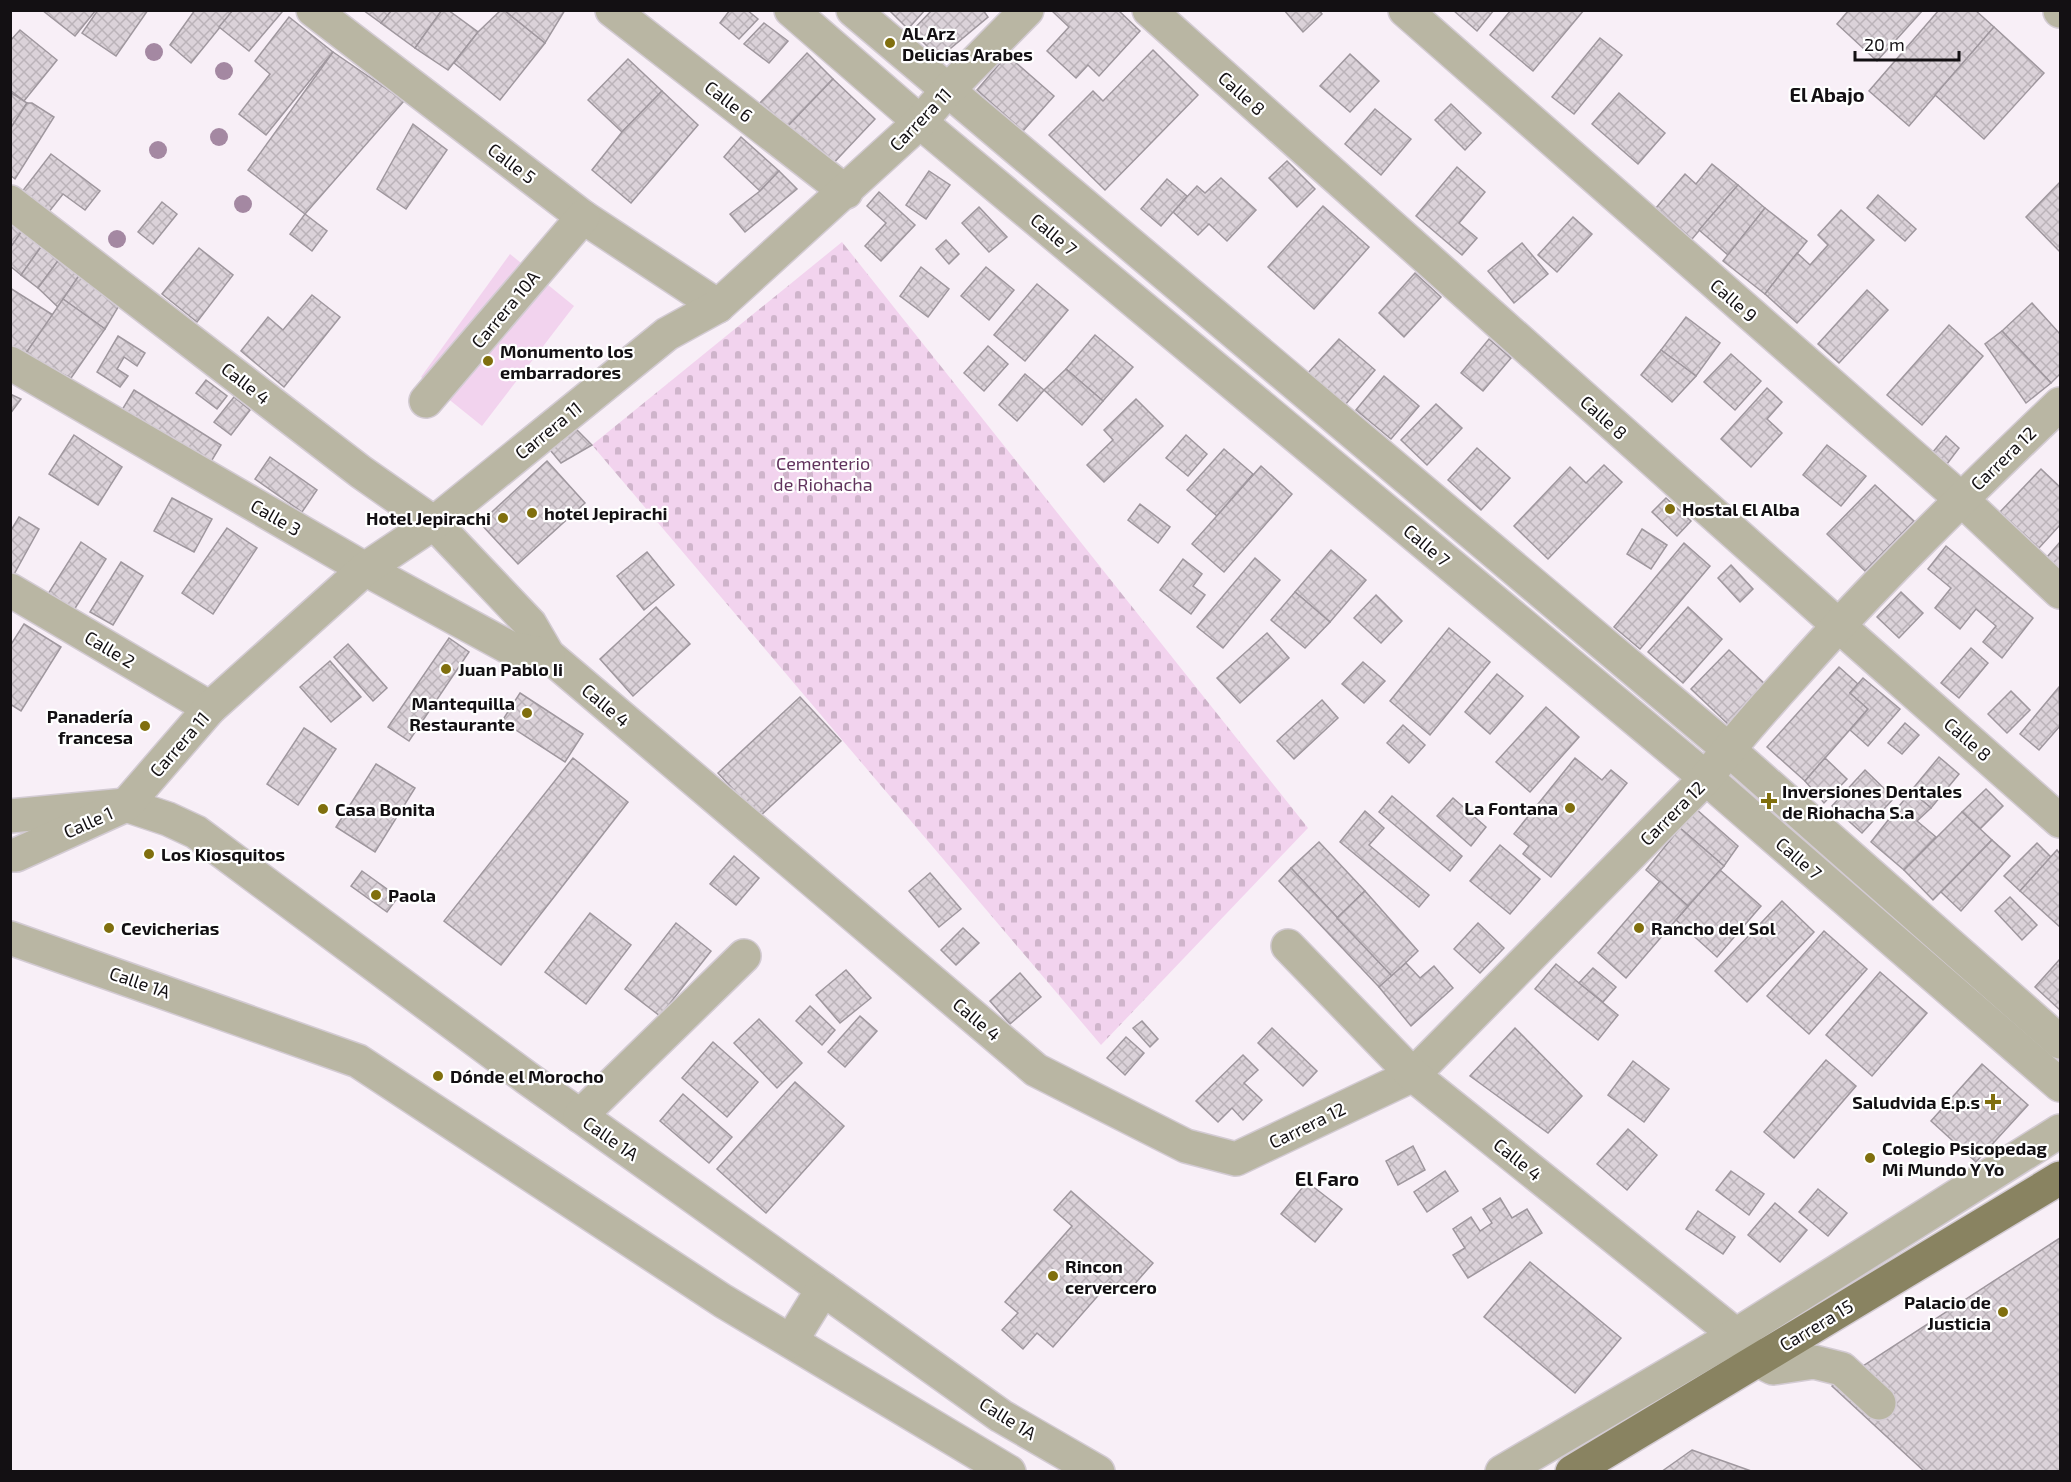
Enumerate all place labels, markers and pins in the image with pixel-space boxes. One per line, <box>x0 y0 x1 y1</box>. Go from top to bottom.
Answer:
place label: AL Arz Delicias Arabes <box>902 22 1033 65</box>
marker: AL Arz Delicias Arabes <box>883 36 897 50</box>
place label: Monumento los embarradores <box>500 340 633 383</box>
marker: Monumento los embarradores <box>481 354 495 368</box>
place label: Hostal El Alba <box>1682 498 1800 520</box>
place label: hotel Jepirachi <box>544 502 667 524</box>
marker: Hostal El Alba <box>1663 502 1677 516</box>
marker: hotel Jepirachi <box>525 506 539 520</box>
place label: Hotel Jepirachi <box>366 507 491 529</box>
marker: Hotel Jepirachi <box>496 511 510 525</box>
place label: Juan Pablo Ii <box>458 658 563 680</box>
marker: Juan Pablo Ii <box>439 662 453 676</box>
place label: Mantequilla Restaurante <box>409 692 515 735</box>
place label: Panadería francesa <box>47 705 133 748</box>
marker: Mantequilla Restaurante <box>520 706 534 720</box>
marker: Panadería francesa <box>138 719 152 733</box>
place label: Inversiones Dentales de Riohacha S.a <box>1782 780 1962 823</box>
marker: Inversiones Dentales de Riohacha S.a <box>1760 792 1778 810</box>
place label: La Fontana <box>1464 797 1558 819</box>
place label: Casa Bonita <box>335 798 435 820</box>
marker: La Fontana <box>1563 801 1577 815</box>
marker: Casa Bonita <box>316 802 330 816</box>
place label: Los Kiosquitos <box>161 843 285 865</box>
marker: Los Kiosquitos <box>142 847 156 861</box>
place label: Paola <box>388 884 436 906</box>
marker: Paola <box>369 888 383 902</box>
place label: Cevicherias <box>121 917 219 939</box>
place label: Rancho del Sol <box>1651 917 1776 939</box>
marker: Cevicherias <box>102 921 116 935</box>
marker: Rancho del Sol <box>1632 921 1646 935</box>
place label: Dónde el Morocho <box>450 1065 604 1087</box>
marker: Dónde el Morocho <box>431 1069 445 1083</box>
place label: Saludvida E.p.s <box>1852 1091 1980 1113</box>
marker: Saludvida E.p.s <box>1984 1093 2002 1111</box>
place label: Colegio Psicopedag Mi Mundo Y Yo <box>1882 1137 2047 1180</box>
marker: Colegio Psicopedag Mi Mundo Y Yo <box>1863 1151 1877 1165</box>
place label: Rincon cervercero <box>1065 1255 1157 1298</box>
marker: Rincon cervercero <box>1046 1269 1060 1283</box>
place label: Palacio de Justicia <box>1904 1291 1991 1334</box>
marker: Palacio de Justicia <box>1996 1305 2010 1319</box>

